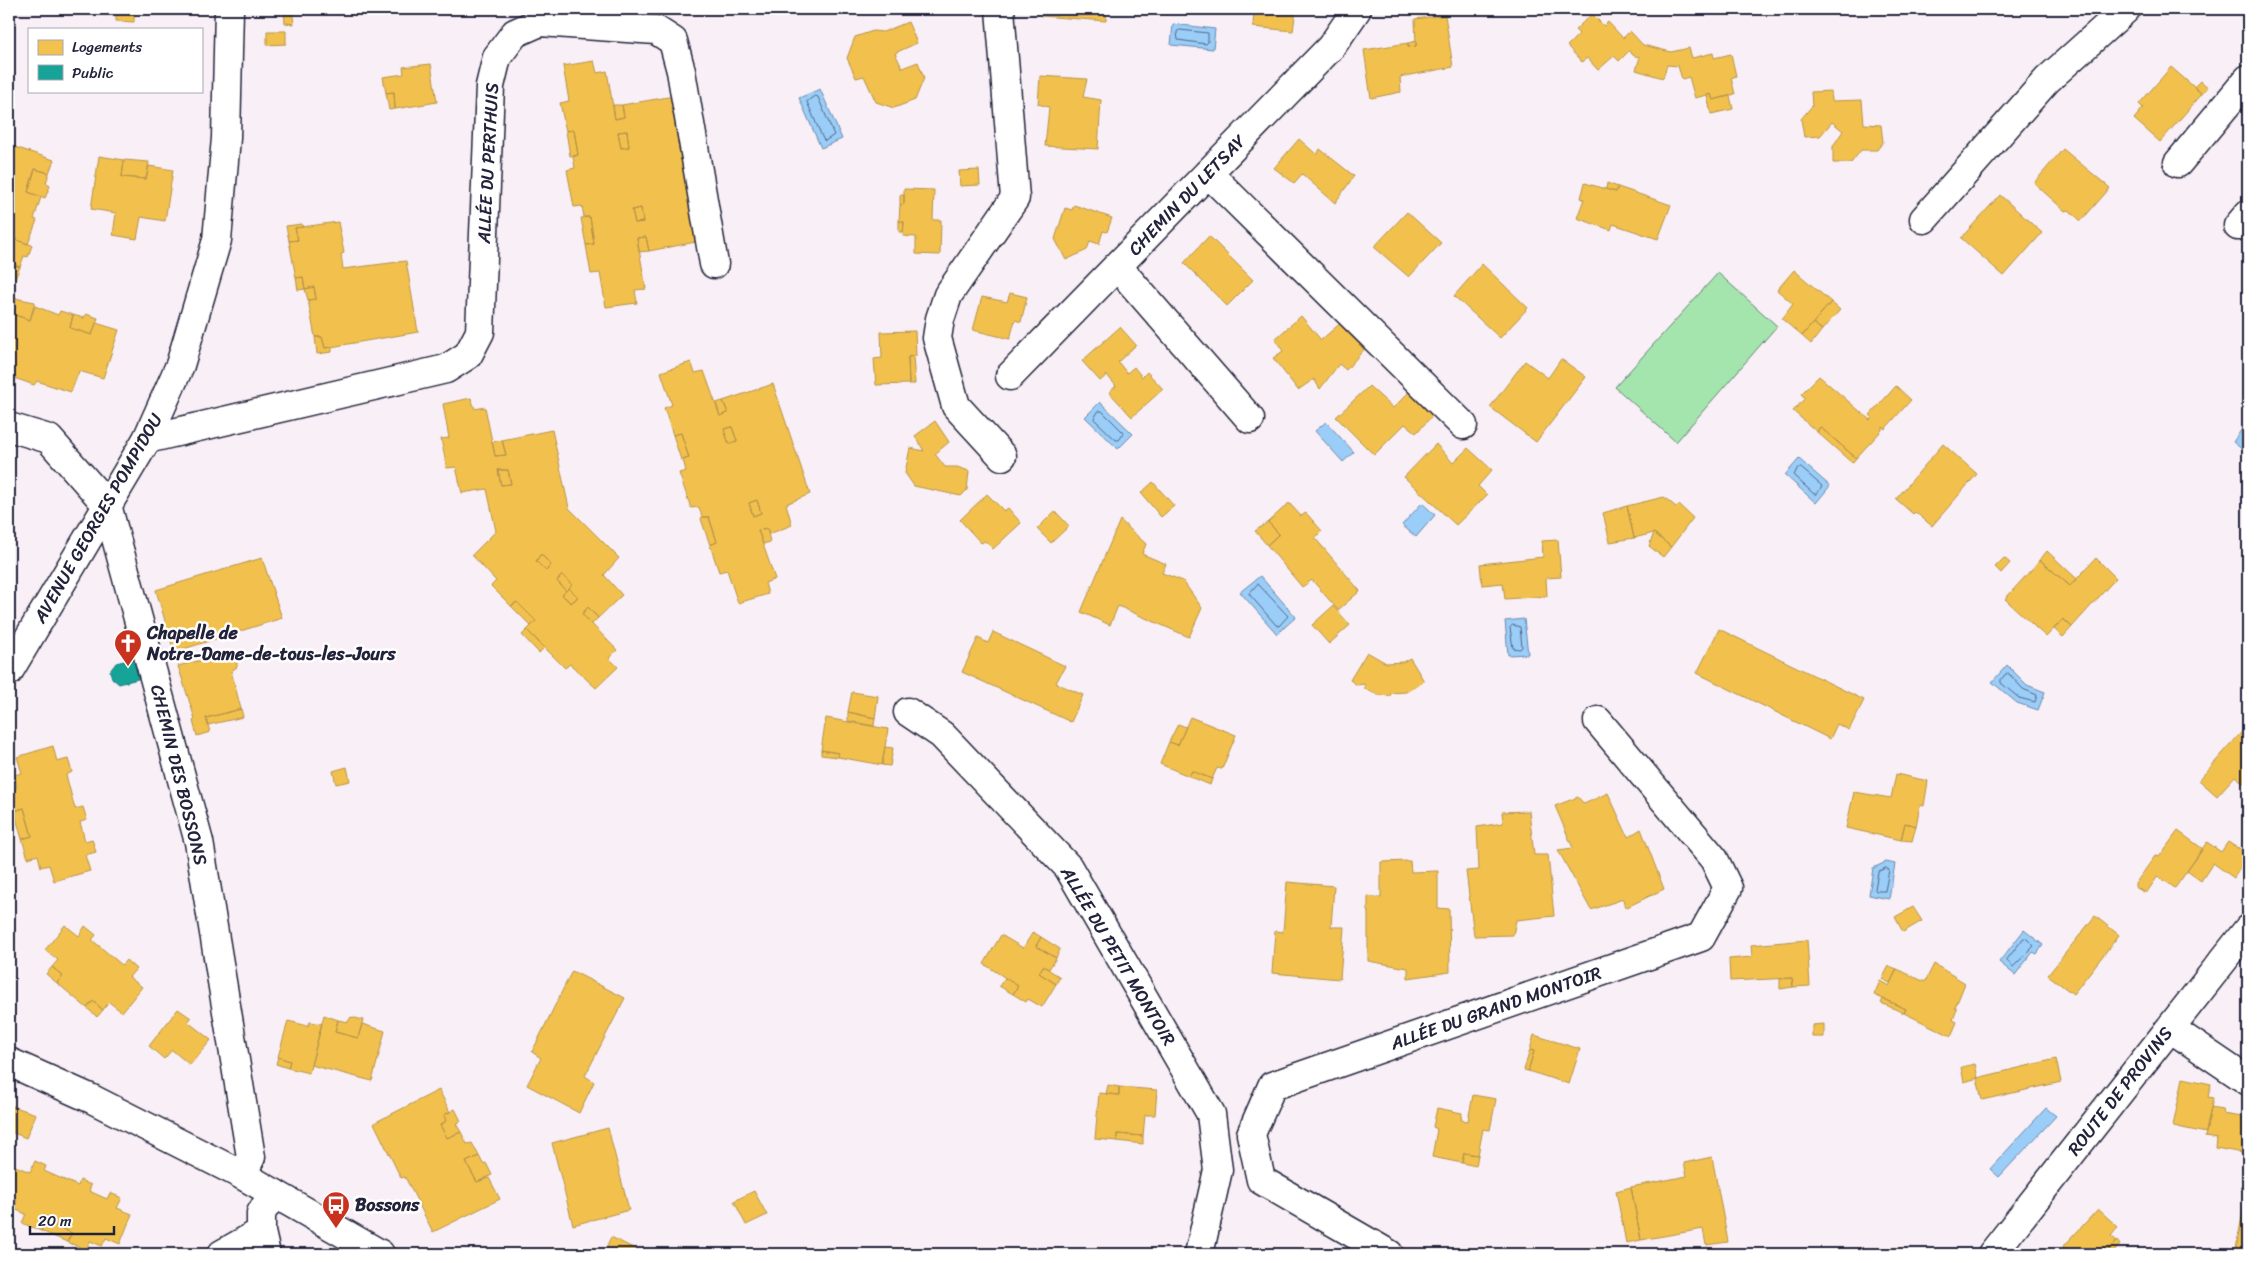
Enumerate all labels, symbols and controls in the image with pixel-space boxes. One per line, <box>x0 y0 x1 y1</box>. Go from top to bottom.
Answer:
legend <box>28 28 202 92</box>
text: Logements <box>72 34 142 60</box>
text: Public <box>72 60 114 86</box>
street label: ALLÉE DU PERTHUIS <box>468 82 508 245</box>
street label: CHEMIN DU LETSAY <box>1120 126 1255 263</box>
street label: AVENUE GEORGES POMPIDOU <box>24 407 172 630</box>
place label: Chapelle de Notre-Dame-de-tous-les-Jours <box>146 617 396 670</box>
church icon: Chapelle de Notre-Dame-de-tous-les-Jours <box>113 628 143 667</box>
street label: CHEMIN DES BOSSONS <box>141 681 217 869</box>
street label: ALLÉE DU PETIT MONTOIR <box>1051 859 1184 1052</box>
street label: ALLÉE DU GRAND MONTOIR <box>1385 957 1606 1060</box>
street label: ROUTE DE PROVINS <box>2059 1019 2181 1163</box>
place label: Bossons <box>355 1189 420 1221</box>
bus stop icon: Bossons <box>321 1190 351 1229</box>
scale bar <box>30 1203 114 1235</box>
text: 20 m <box>38 1208 72 1234</box>

